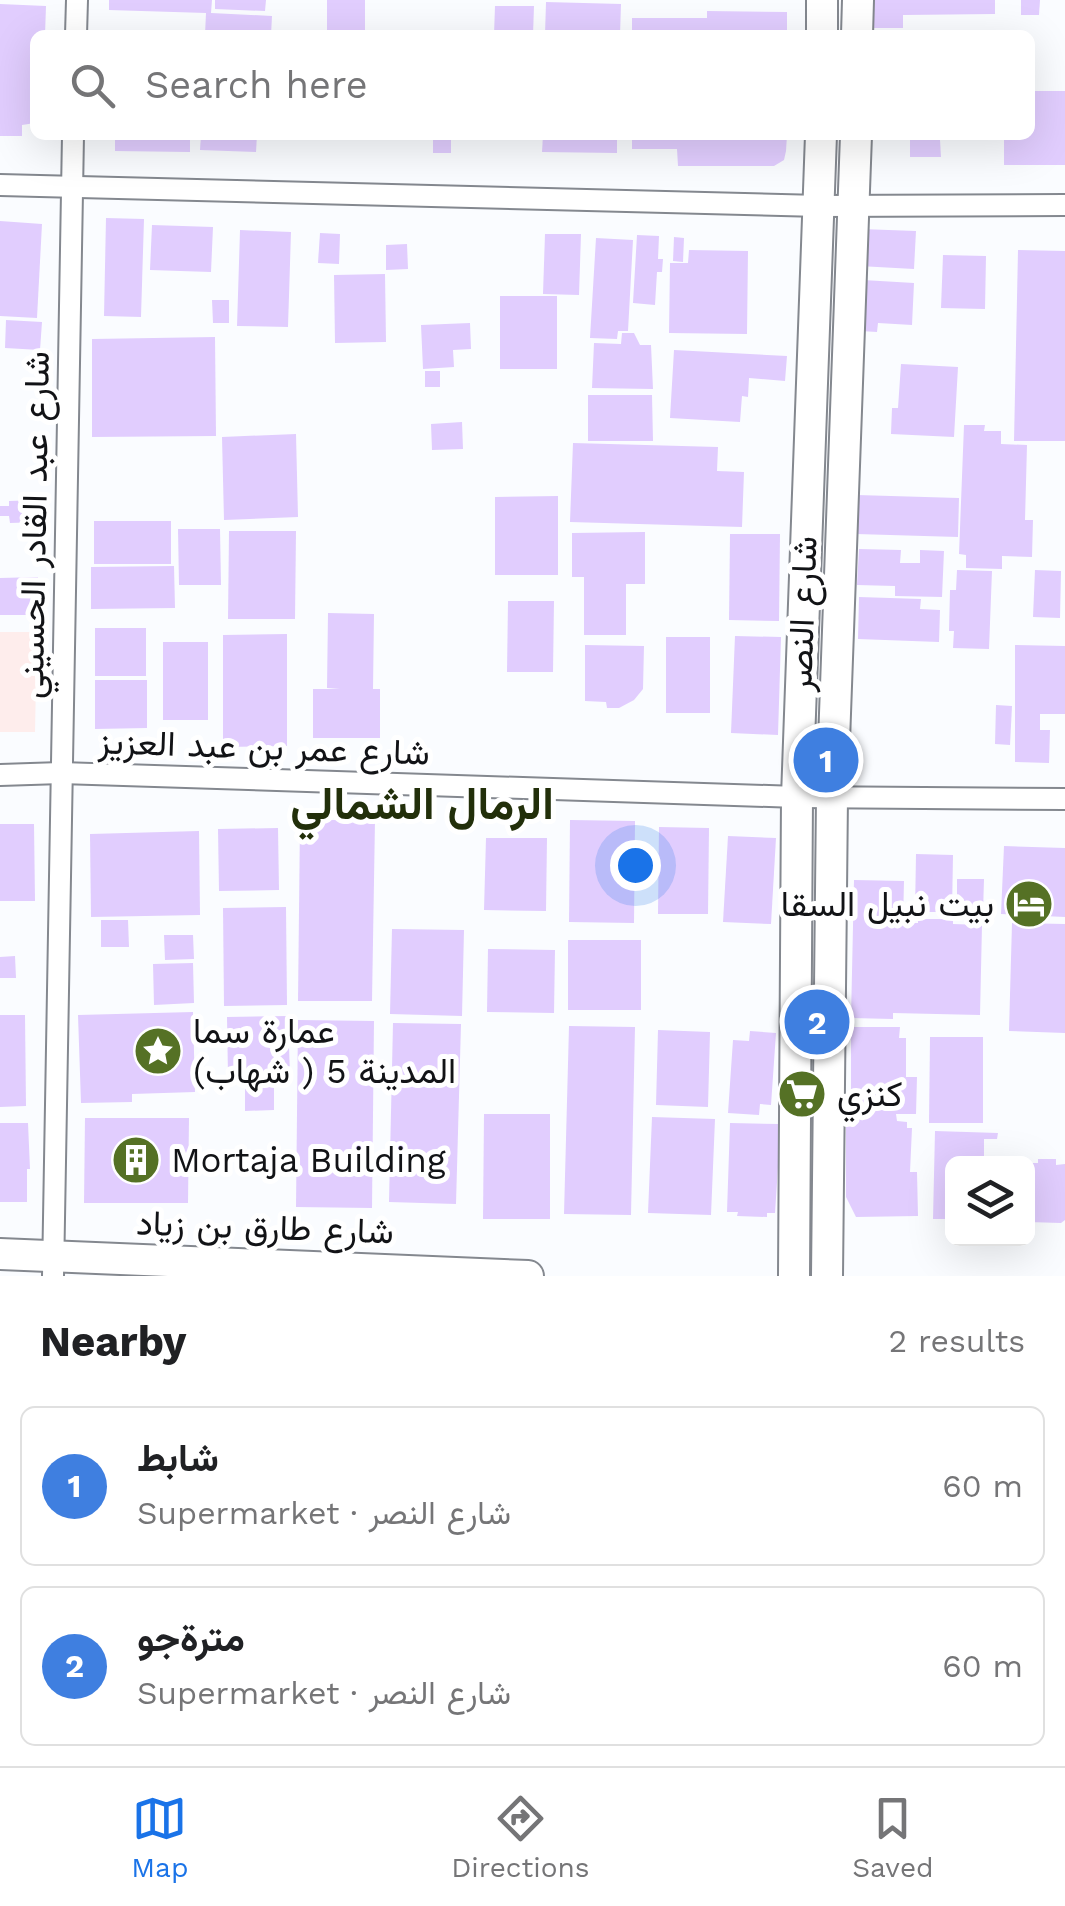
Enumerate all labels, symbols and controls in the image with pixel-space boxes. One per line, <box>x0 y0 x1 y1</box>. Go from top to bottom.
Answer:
search box <box>30 30 1035 140</box>
icon: search <box>65 58 120 113</box>
text: Search here <box>145 63 368 107</box>
street label: شارع عبد القادر الحسيني <box>10 351 66 699</box>
street label: شارع النصر <box>778 535 829 694</box>
street label: شارع عمر بن عبد العزيز <box>96 720 431 777</box>
pin: 1 <box>794 722 858 798</box>
district label: الرمال الشمالي <box>290 777 554 840</box>
your location <box>610 840 661 891</box>
hotel icon: بيت نبيل السقا <box>1003 878 1055 930</box>
place label: بيت نبيل السقا <box>781 883 994 925</box>
pin: 2 <box>784 984 850 1060</box>
place label: عمارة سما المدينة 5 ( شهاب) <box>193 1010 456 1093</box>
place icon: عمارة سما المدينة 5 ( شهاب) <box>132 1025 184 1077</box>
supermarket icon: كنزي <box>776 1068 828 1120</box>
place label: كنزي <box>837 1073 903 1123</box>
building icon: Mortaja Building <box>110 1134 162 1186</box>
place label: Mortaja Building <box>171 1139 446 1181</box>
map controls <box>945 1156 1035 1246</box>
button: layers <box>945 1156 1035 1246</box>
street label: شارع طارق بن زياد <box>135 1202 395 1255</box>
text: Nearby <box>40 1317 187 1366</box>
text: 2 results <box>888 1322 1025 1360</box>
text: شابط <box>137 1436 219 1480</box>
text: 1 <box>68 1467 81 1505</box>
text: 60 m <box>942 1467 1023 1505</box>
text: Supermarket · شارع النصر <box>137 1494 511 1532</box>
text: مترةجو <box>137 1616 245 1660</box>
text: 2 <box>65 1647 84 1685</box>
text: 60 m <box>942 1647 1023 1685</box>
text: Supermarket · شارع النصر <box>137 1674 511 1712</box>
tab: Map <box>131 1791 189 1884</box>
tab: Directions <box>451 1791 590 1884</box>
tab: Saved <box>852 1791 934 1884</box>

